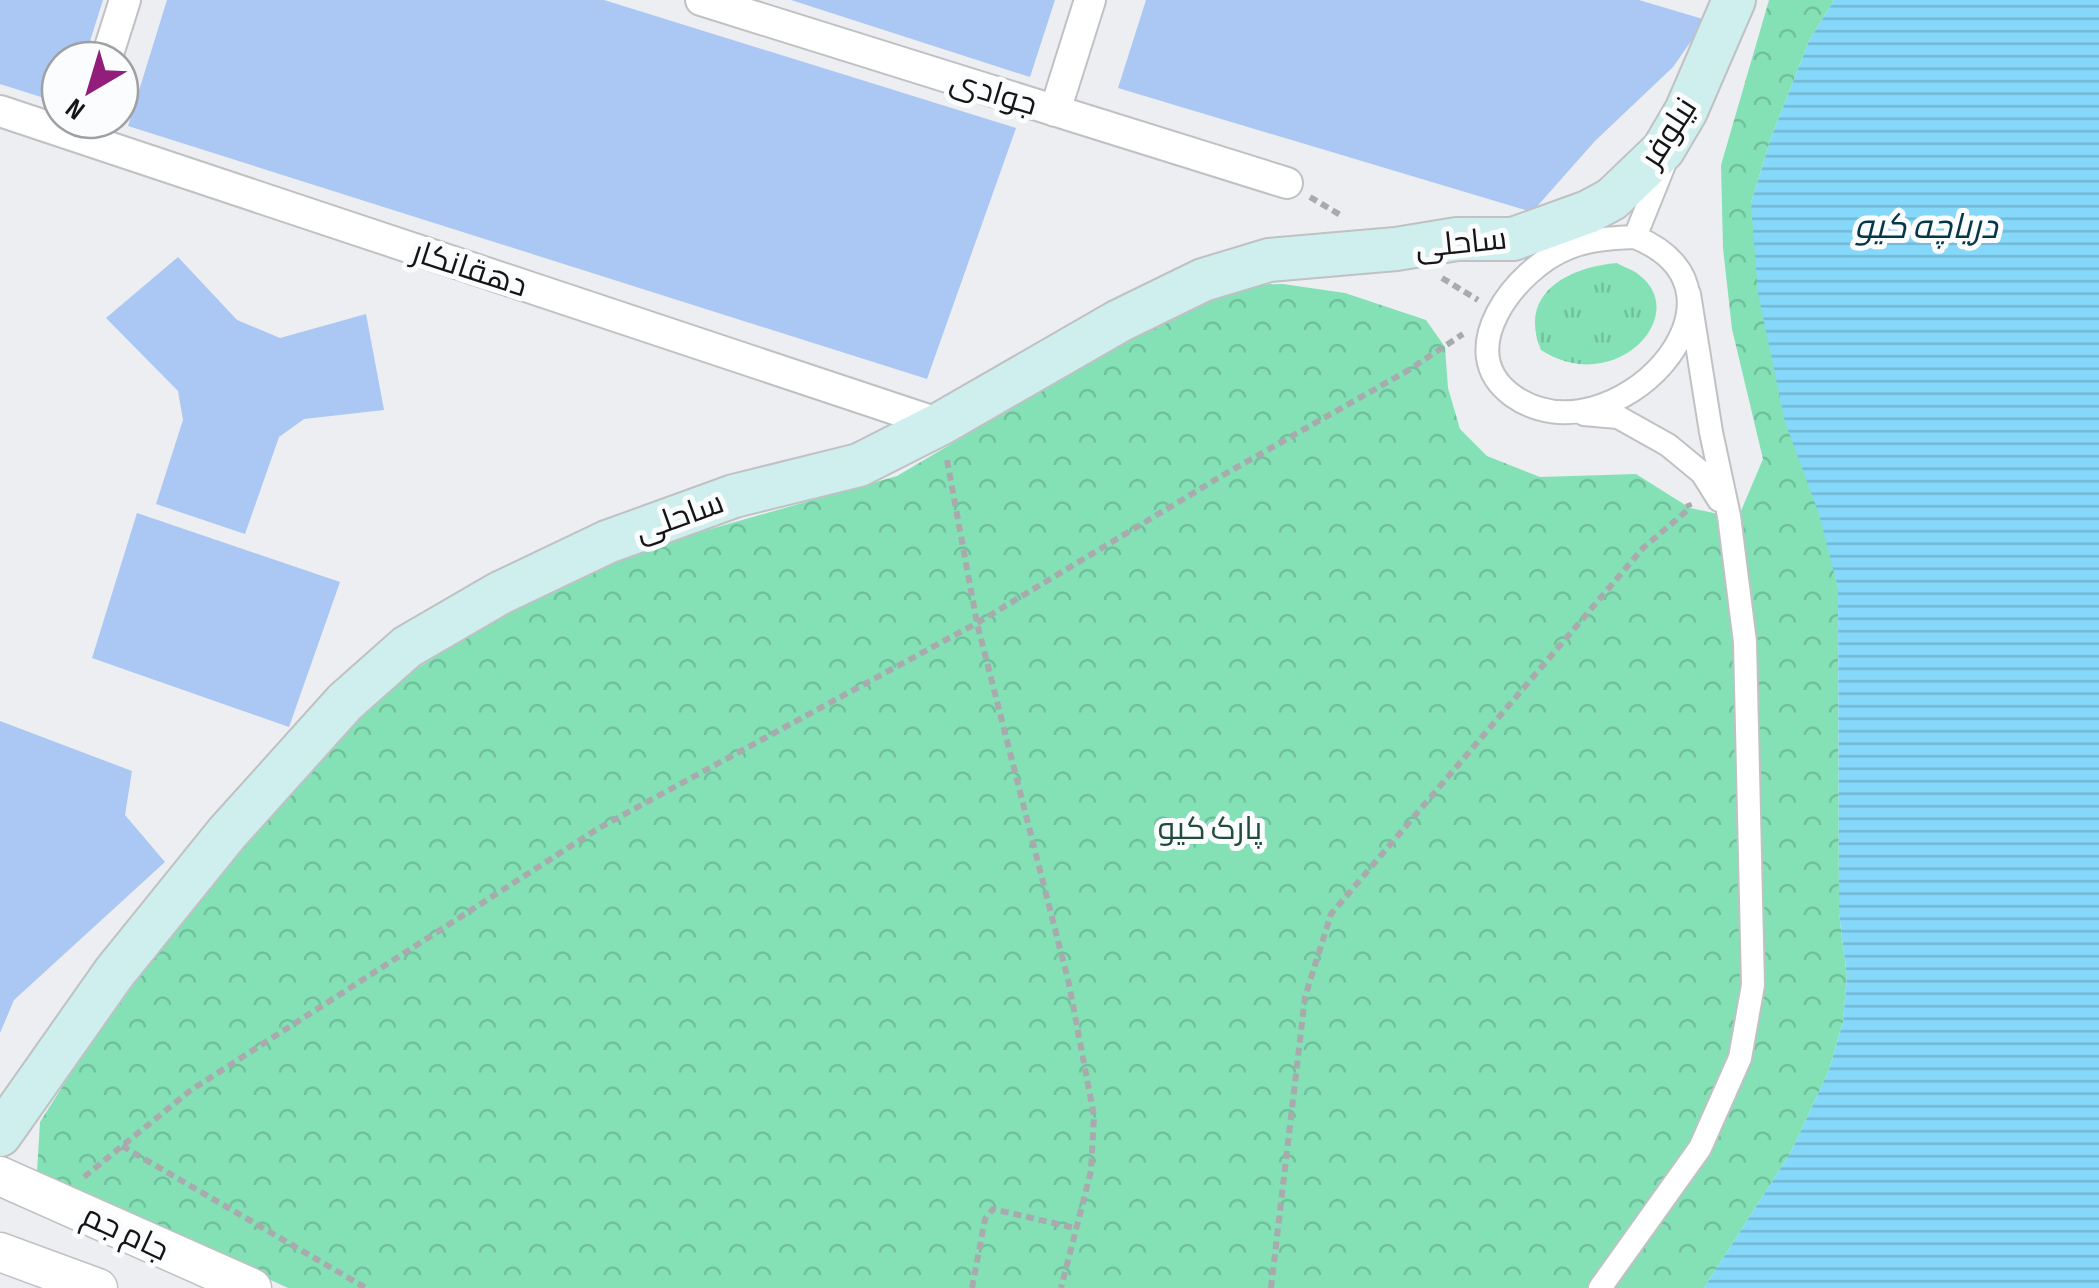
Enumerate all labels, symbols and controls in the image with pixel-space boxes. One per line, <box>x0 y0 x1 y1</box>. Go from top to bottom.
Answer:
north arrow <box>40 40 140 140</box>
street label: جوادی <box>945 62 1042 125</box>
text: N <box>59 91 92 126</box>
street label: نیلوفر <box>1631 91 1706 177</box>
water label: دریاچه کیو <box>1854 206 1999 249</box>
street label: ساحلی <box>1413 219 1509 268</box>
street label: دهقانکار <box>405 232 532 306</box>
street label: ساحلی <box>630 483 729 551</box>
park label: پارک کیو <box>1158 810 1263 849</box>
street label: جام جم <box>75 1196 175 1271</box>

